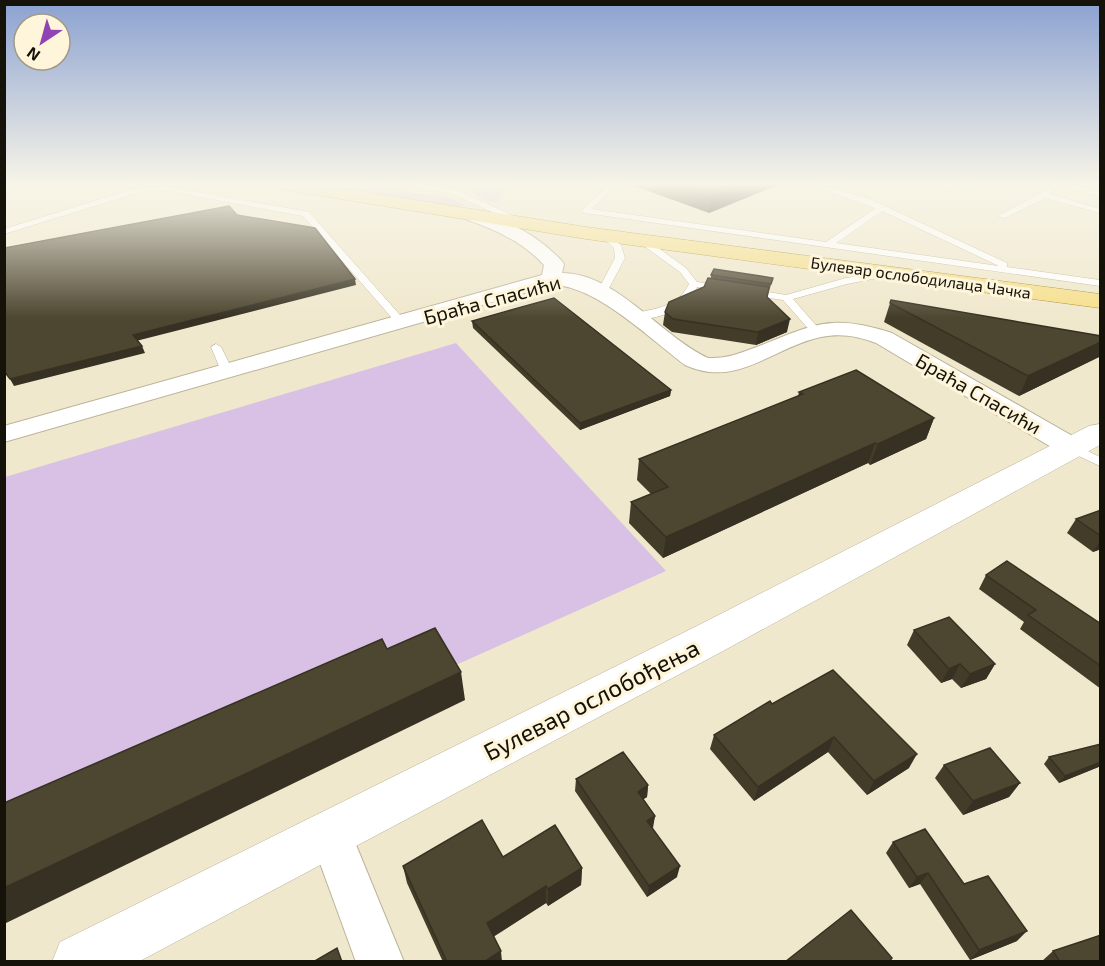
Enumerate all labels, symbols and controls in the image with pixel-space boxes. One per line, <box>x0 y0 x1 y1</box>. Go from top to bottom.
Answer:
north arrow <box>12 12 72 72</box>
text: N <box>23 43 43 66</box>
street label: Булевар ослободилаца Чачка <box>810 252 1032 303</box>
street label: Браћа Спасићи <box>421 269 563 329</box>
street label: Браћа Спасићи <box>912 347 1046 439</box>
street label: Булевар ослобођења <box>478 632 704 767</box>

